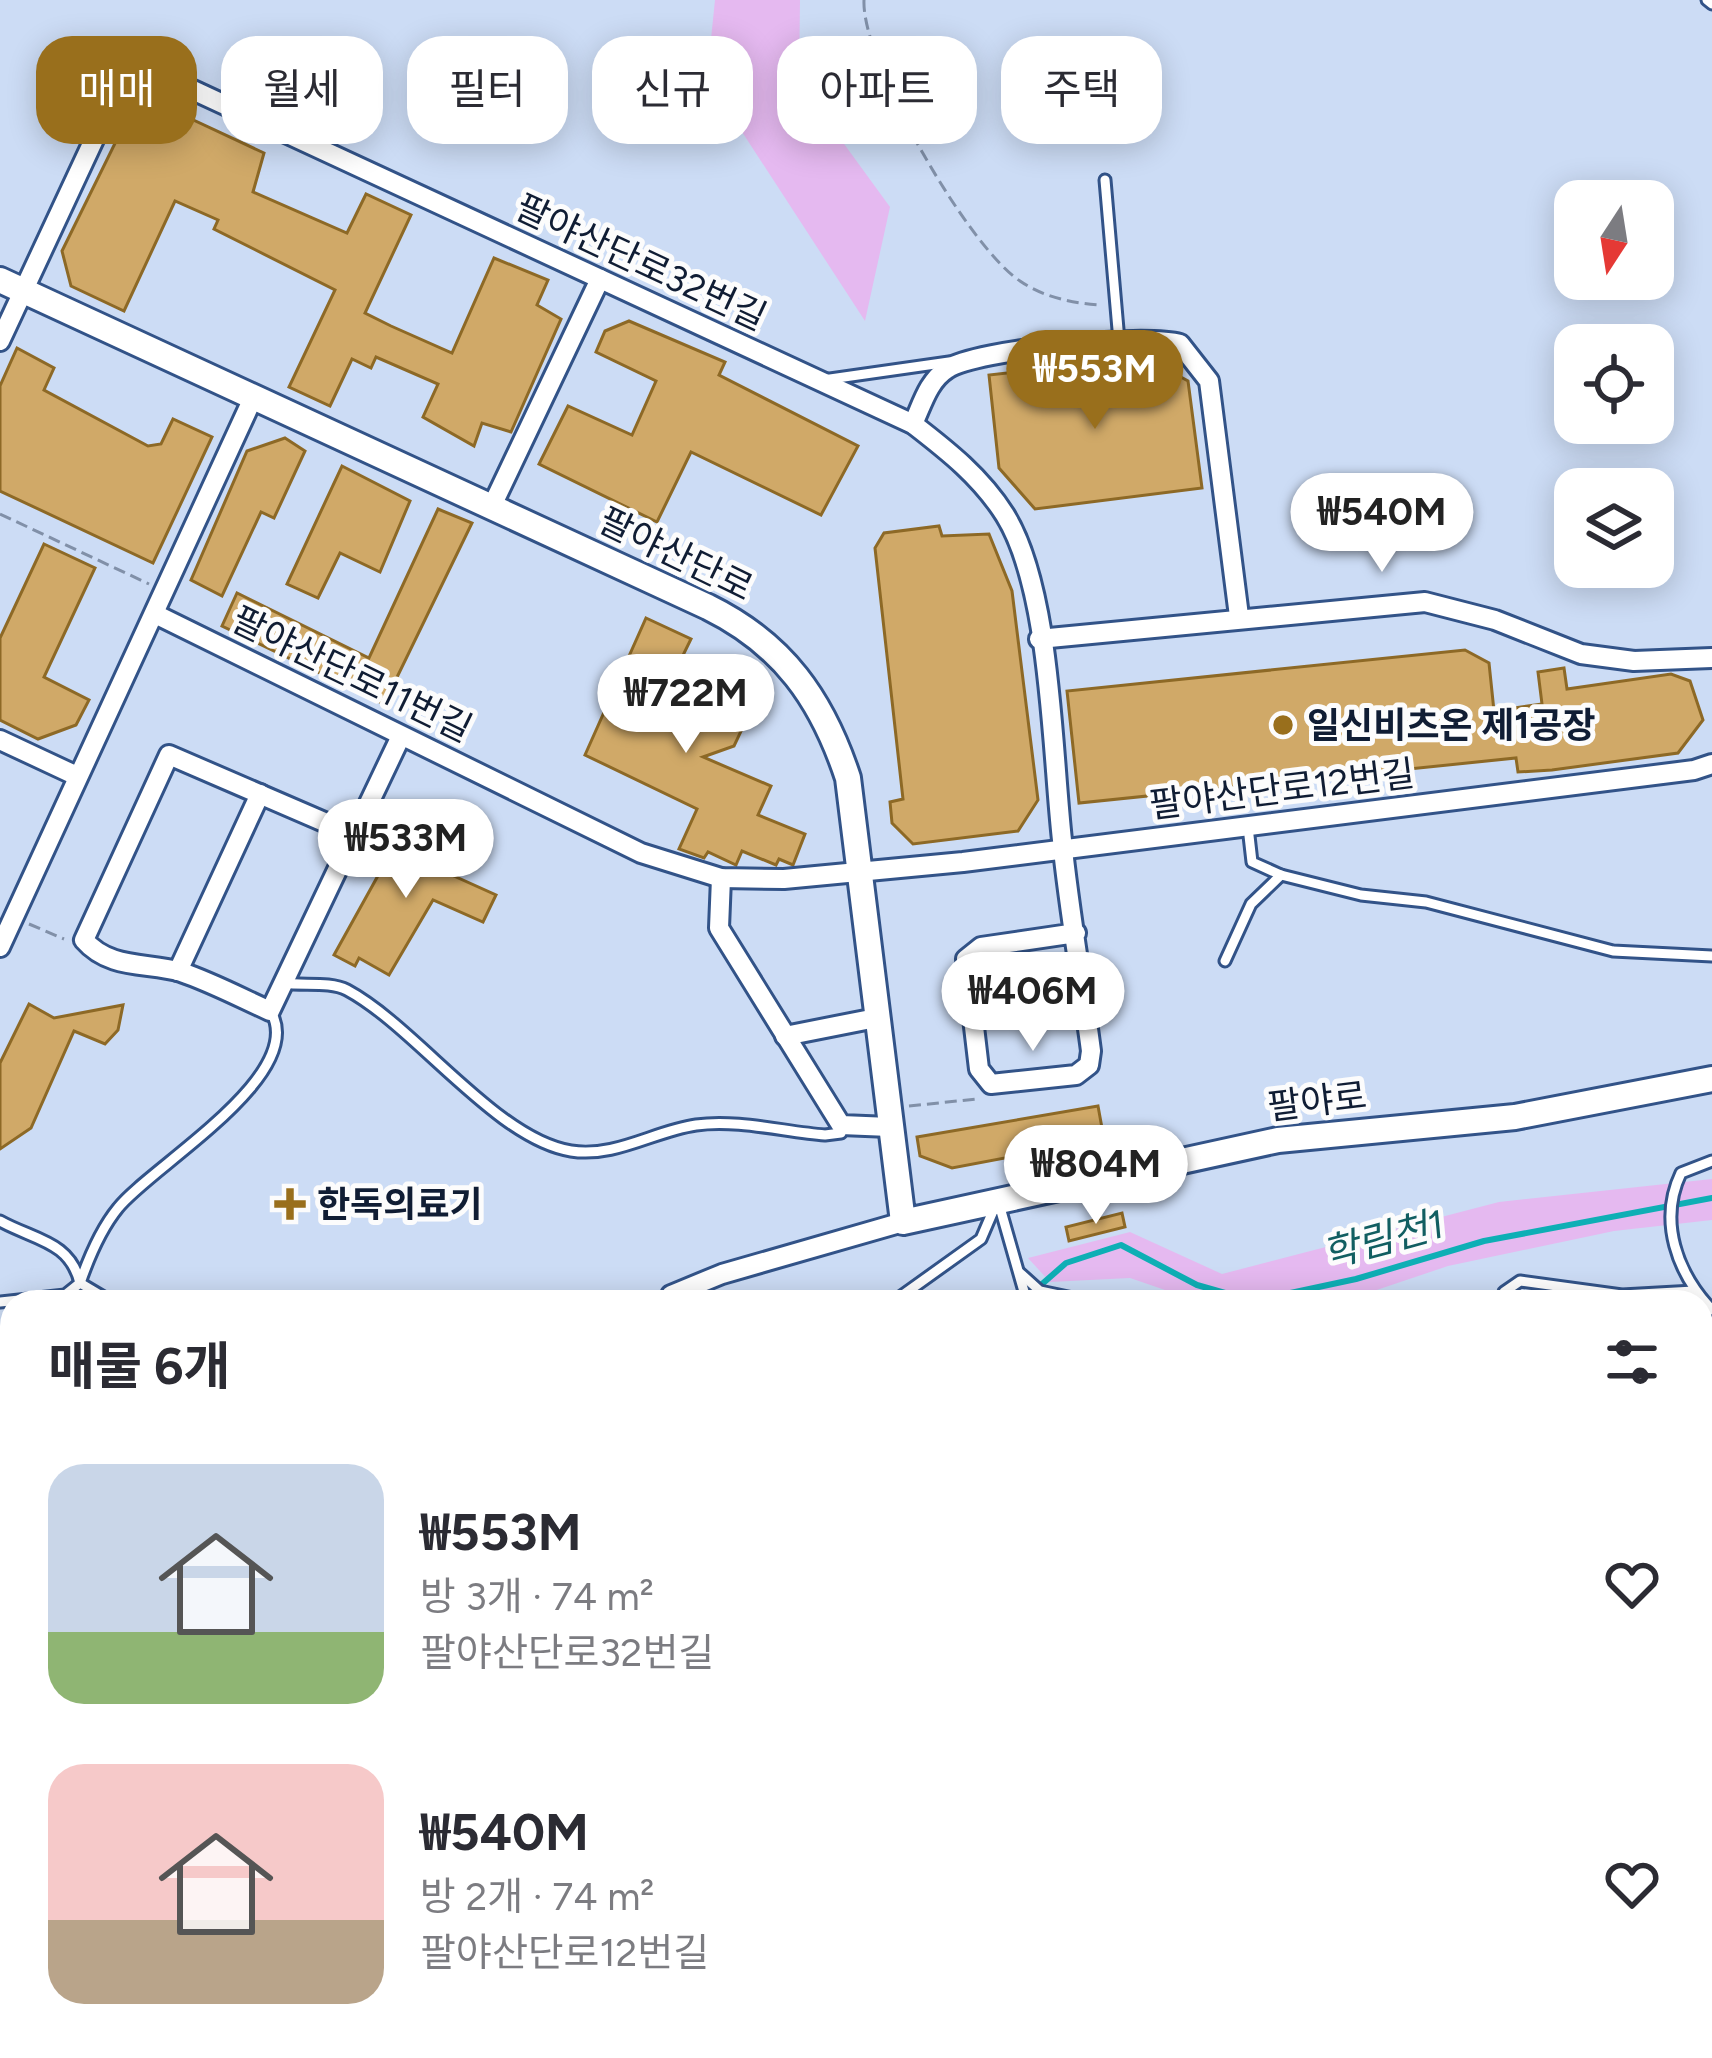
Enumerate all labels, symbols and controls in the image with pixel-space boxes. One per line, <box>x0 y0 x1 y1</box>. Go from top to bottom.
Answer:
chip: 매매 <box>36 36 197 144</box>
chip: 월세 <box>221 36 383 144</box>
chip: 필터 <box>407 36 568 144</box>
chip: 신규 <box>592 36 753 144</box>
chip: 아파트 <box>777 36 977 144</box>
chip: 주택 <box>1001 36 1162 144</box>
north arrow <box>1554 180 1674 300</box>
map controls <box>1554 180 1674 588</box>
street label: 팔야산단로32번길 <box>509 185 773 339</box>
button: locate <box>1554 324 1674 444</box>
pin: ₩553M <box>1011 330 1179 432</box>
text: ₩553M <box>1033 345 1157 392</box>
button: layers <box>1554 468 1674 588</box>
pin: ₩540M <box>1298 473 1466 575</box>
text: ₩540M <box>1317 488 1447 535</box>
street label: 팔야산단로 <box>592 498 760 610</box>
street label: 팔야산단로11번길 <box>225 597 479 751</box>
pin: ₩722M <box>602 654 770 756</box>
text: ₩722M <box>624 669 748 716</box>
place label: 일신비츠온 제1공장 <box>1307 704 1596 747</box>
marker: 일신비츠온 제1공장 <box>1270 712 1296 738</box>
street label: 팔야산단로12번길 <box>1147 751 1417 827</box>
pin: ₩533M <box>322 799 490 901</box>
text: ₩533M <box>345 814 467 861</box>
pin: ₩406M <box>949 952 1117 1054</box>
text: ₩406M <box>968 967 1098 1014</box>
street label: 팔야로 <box>1265 1074 1369 1128</box>
pin: ₩804M <box>1012 1125 1180 1227</box>
text: ₩804M <box>1031 1140 1161 1187</box>
place label: 한독의료기 <box>317 1183 483 1226</box>
marker: 한독의료기 <box>274 1188 306 1220</box>
water label: 학림천1 <box>1317 1200 1449 1278</box>
icon: filters <box>1599 1329 1665 1395</box>
text: 매물 6개 <box>48 1336 230 1397</box>
text: ₩553M <box>420 1502 581 1563</box>
icon: home <box>144 1512 288 1656</box>
icon: heart <box>1599 1551 1665 1617</box>
text: 방 3개 · 74 m² <box>420 1573 654 1620</box>
text: 팔야산단로32번길 <box>420 1629 714 1676</box>
text: ₩540M <box>420 1802 589 1863</box>
icon: home <box>144 1812 288 1956</box>
icon: heart <box>1599 1851 1665 1917</box>
text: 방 2개 · 74 m² <box>420 1873 654 1920</box>
text: 팔야산단로12번길 <box>420 1929 709 1976</box>

